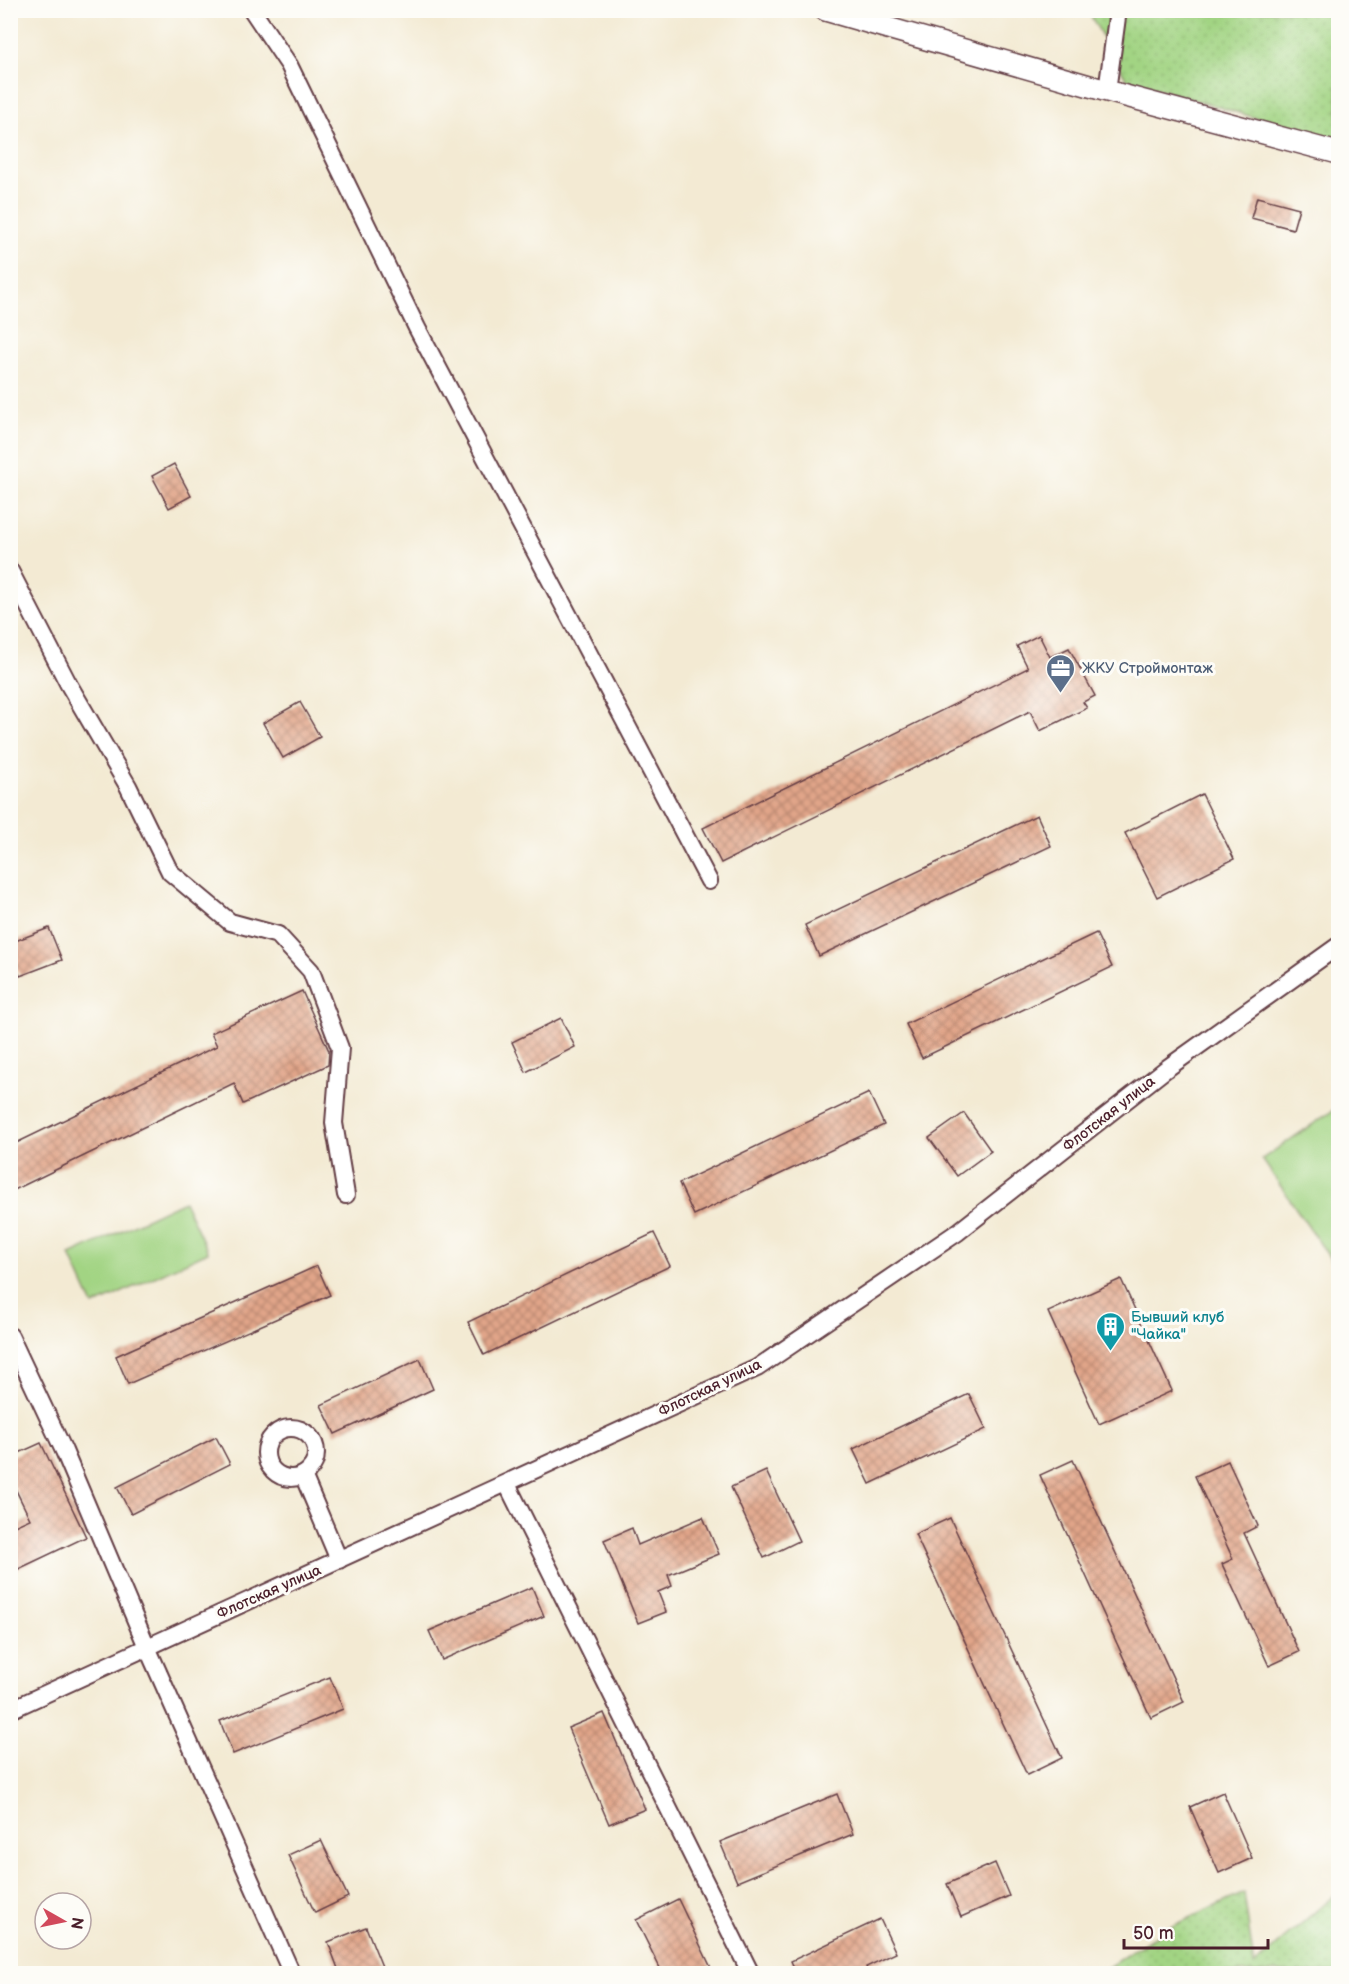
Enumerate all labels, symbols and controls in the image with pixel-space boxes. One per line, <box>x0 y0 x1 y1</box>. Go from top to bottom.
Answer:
office icon: ЖКУ Строймонтаж <box>1045 652 1077 694</box>
place label: ЖКУ Строймонтаж <box>1082 659 1213 678</box>
street label: Флотская улица <box>1059 1072 1159 1156</box>
place label: Бывший клуб "Чайка" <box>1131 1308 1224 1344</box>
building icon: Бывший клуб "Чайка" <box>1094 1310 1126 1352</box>
street label: Флотская улица <box>655 1355 765 1421</box>
street label: Флотская улица <box>214 1560 324 1623</box>
north arrow <box>33 1891 93 1951</box>
scale bar <box>1124 1912 1268 1950</box>
text: N <box>66 1916 87 1931</box>
text: 50 m <box>1133 1923 1174 1944</box>

